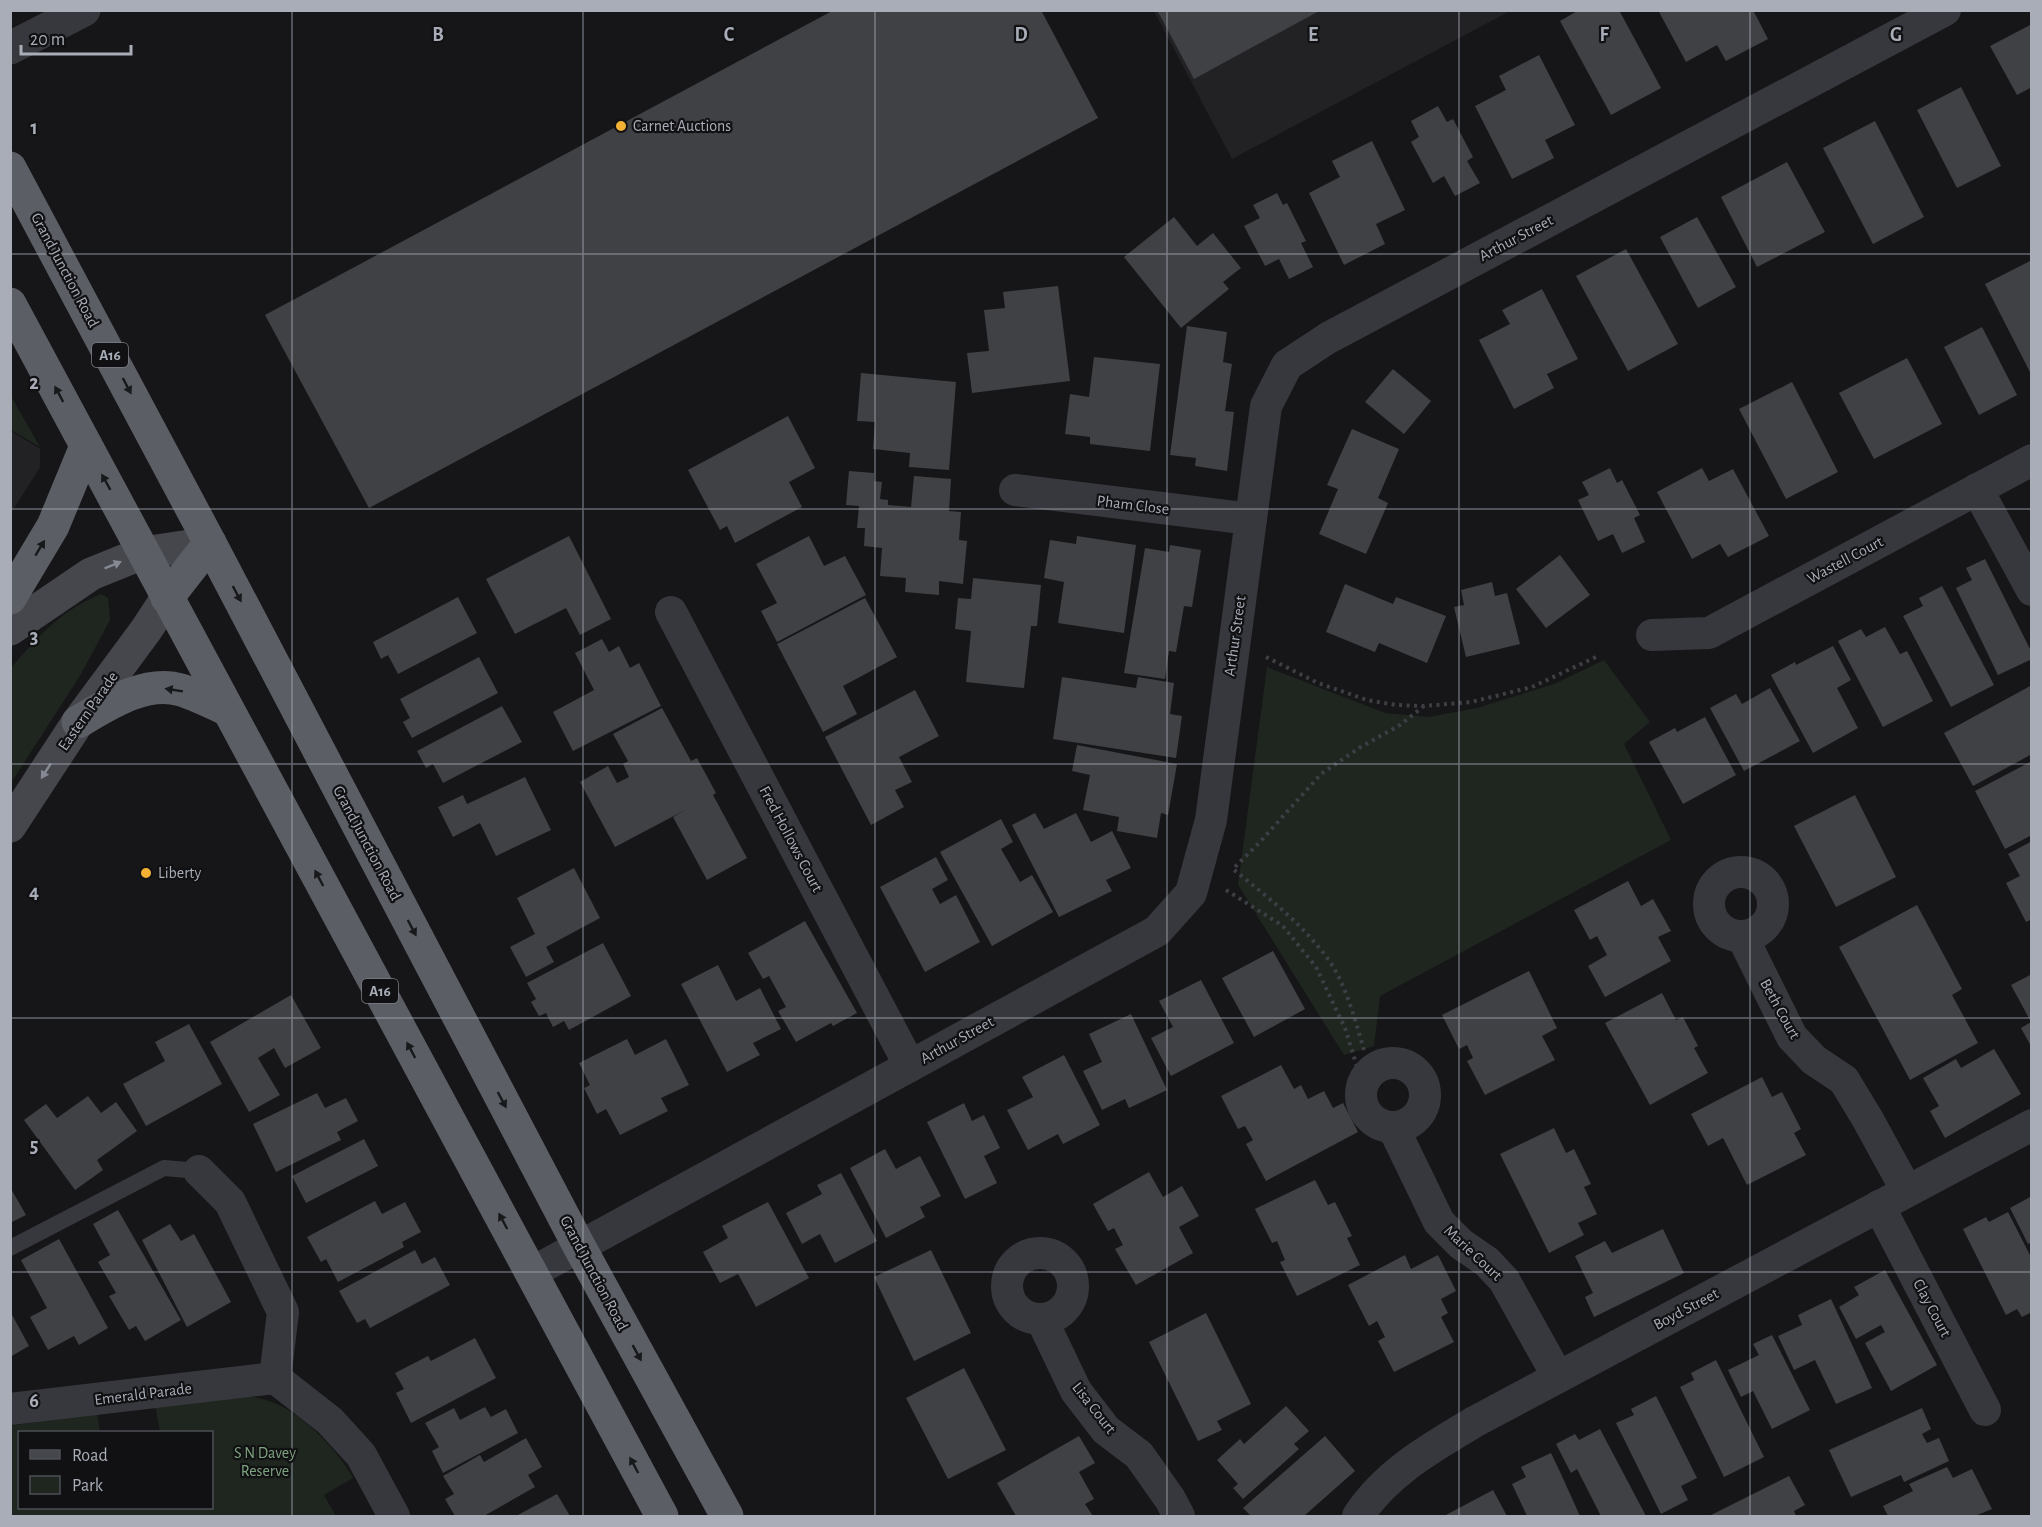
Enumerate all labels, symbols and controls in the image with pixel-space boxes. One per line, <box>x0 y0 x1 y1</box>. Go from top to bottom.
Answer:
scale bar <box>21 18 130 56</box>
text: B <box>432 25 444 45</box>
text: C <box>724 25 735 45</box>
text: D <box>1014 25 1028 45</box>
text: E <box>1308 25 1318 45</box>
text: F <box>1599 25 1609 45</box>
text: G <box>1890 25 1902 45</box>
text: 20 m <box>30 31 65 49</box>
text: 1 <box>30 118 38 138</box>
place label: Carnet Auctions <box>633 118 731 134</box>
marker: Carnet Auctions <box>614 119 628 133</box>
street label: Grand Junction Road <box>28 210 102 330</box>
street label: Arthur Street <box>1476 212 1556 264</box>
road number: A16 <box>92 343 128 367</box>
text: 2 <box>29 373 39 393</box>
one-way arrow <box>122 378 132 395</box>
one-way arrow <box>54 386 64 403</box>
one-way arrow <box>101 473 111 490</box>
street label: Pham Close <box>1096 493 1170 517</box>
street label: Wastell Court <box>1804 533 1886 587</box>
one-way arrow <box>35 540 46 556</box>
one-way arrow <box>104 560 122 569</box>
one-way arrow <box>232 586 242 603</box>
street label: Arthur Street <box>1221 595 1249 677</box>
text: 3 <box>30 627 38 647</box>
street label: Eastern Parade <box>55 669 121 753</box>
one-way arrow <box>164 685 183 694</box>
one-way arrow <box>41 763 52 779</box>
street label: Grand Junction Road <box>330 783 404 903</box>
street label: Fred Hollows Court <box>756 783 826 895</box>
place label: Liberty <box>158 865 201 882</box>
marker: Liberty <box>139 866 153 880</box>
one-way arrow <box>314 869 324 886</box>
text: 4 <box>29 882 39 902</box>
one-way arrow <box>407 919 417 936</box>
street label: Beth Court <box>1757 976 1803 1042</box>
road number: A16 <box>362 979 398 1003</box>
street label: Arthur Street <box>918 1013 996 1067</box>
one-way arrow <box>406 1041 416 1058</box>
one-way arrow <box>498 1092 507 1109</box>
text: 5 <box>30 1136 38 1156</box>
one-way arrow <box>498 1213 508 1230</box>
street label: Grand Junction Road <box>557 1213 631 1333</box>
street label: Marie Court <box>1441 1222 1505 1284</box>
street label: Clay Court <box>1909 1276 1954 1340</box>
street label: Boyd Street <box>1651 1285 1722 1334</box>
one-way arrow <box>632 1344 642 1361</box>
street label: Lisa Court <box>1069 1379 1119 1437</box>
street label: Emerald Parade <box>93 1380 193 1408</box>
text: 6 <box>29 1391 39 1411</box>
legend <box>18 1431 213 1509</box>
park label: S N Davey Reserve <box>234 1445 296 1479</box>
text: Road <box>72 1447 108 1465</box>
one-way arrow <box>629 1456 639 1473</box>
text: Park <box>72 1477 104 1495</box>

